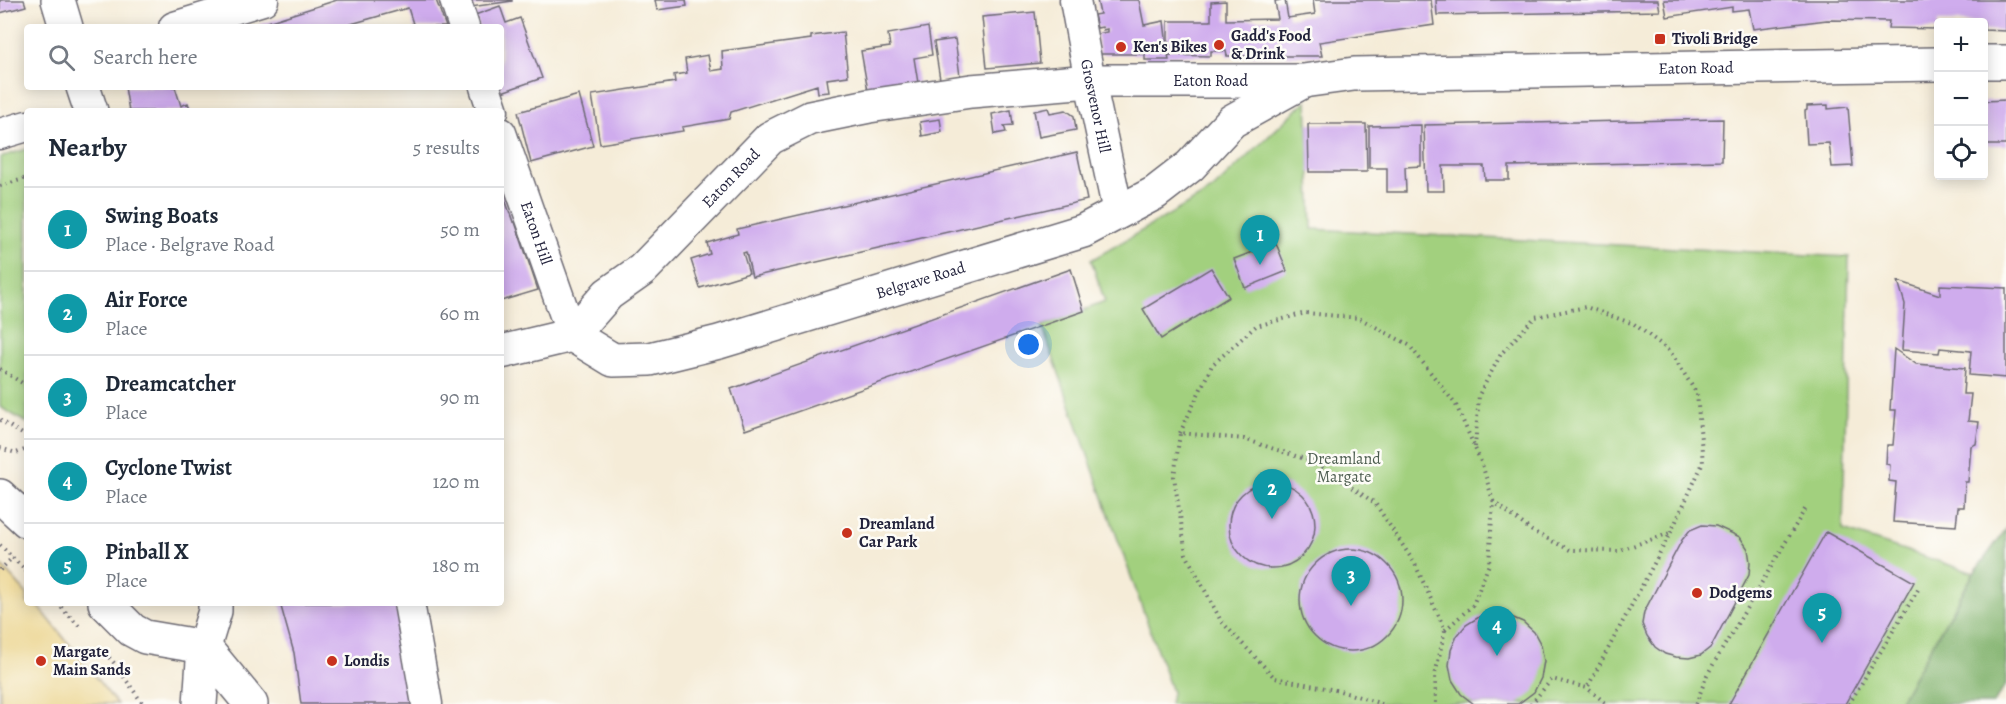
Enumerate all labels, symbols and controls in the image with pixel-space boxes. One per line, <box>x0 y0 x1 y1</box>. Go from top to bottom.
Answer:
map controls <box>1934 18 1988 180</box>
button: + <box>1934 18 1988 72</box>
search box <box>24 24 504 90</box>
place label: Gadd's Food & Drink <box>1231 25 1312 65</box>
place label: Tivoli Bridge <box>1672 28 1758 50</box>
marker: Tivoli Bridge <box>1653 32 1667 46</box>
place label: Ken's Bikes <box>1133 36 1207 58</box>
marker: Gadd's Food & Drink <box>1212 38 1226 52</box>
marker: Ken's Bikes <box>1114 40 1128 54</box>
icon: search <box>45 41 78 74</box>
text: Search here <box>93 42 198 72</box>
street label: Eaton Road <box>1658 56 1734 80</box>
street label: Grosvenor Hill <box>1075 57 1116 155</box>
street label: Eaton Road <box>1173 70 1248 92</box>
button: − <box>1934 72 1988 126</box>
button: locate <box>1934 126 1988 180</box>
text: Nearby <box>48 130 127 165</box>
text: 5 results <box>413 134 480 161</box>
street label: Eaton Road <box>697 143 765 213</box>
street label: Eaton Hill <box>515 198 558 268</box>
text: Swing Boats <box>105 201 218 231</box>
text: 1 <box>64 216 71 243</box>
text: 50 m <box>440 216 480 243</box>
pin: 1 <box>1240 216 1280 265</box>
text: Place · Belgrave Road <box>105 231 274 258</box>
street label: Belgrave Road <box>873 256 968 304</box>
text: Air Force <box>105 285 188 315</box>
text: 2 <box>63 300 72 327</box>
text: 60 m <box>440 300 480 327</box>
text: Place <box>105 315 147 342</box>
your location <box>1014 330 1043 359</box>
text: Dreamcatcher <box>105 369 236 399</box>
text: 3 <box>63 384 72 411</box>
text: 90 m <box>440 384 480 411</box>
text: Place <box>105 399 147 426</box>
park label: Dreamland Margate <box>1307 448 1381 488</box>
text: Cyclone Twist <box>105 453 232 483</box>
text: 4 <box>63 468 72 495</box>
text: 120 m <box>432 468 480 495</box>
pin: 2 <box>1252 470 1292 519</box>
text: Place <box>105 483 147 510</box>
place label: Dreamland Car Park <box>859 513 935 553</box>
marker: Dreamland Car Park <box>840 526 854 540</box>
text: Pinball X <box>105 537 189 567</box>
text: 5 <box>63 552 72 579</box>
text: 180 m <box>432 552 480 579</box>
pin: 3 <box>1332 556 1370 606</box>
text: Place <box>105 567 147 594</box>
place label: Dodgems <box>1709 582 1772 604</box>
marker: Dodgems <box>1690 586 1704 600</box>
pin: 5 <box>1802 594 1842 643</box>
pin: 4 <box>1478 606 1516 656</box>
place label: Margate Main Sands <box>53 641 131 681</box>
place label: Londis <box>344 650 390 672</box>
marker: Margate Main Sands <box>34 654 48 668</box>
marker: Londis <box>325 654 339 668</box>

